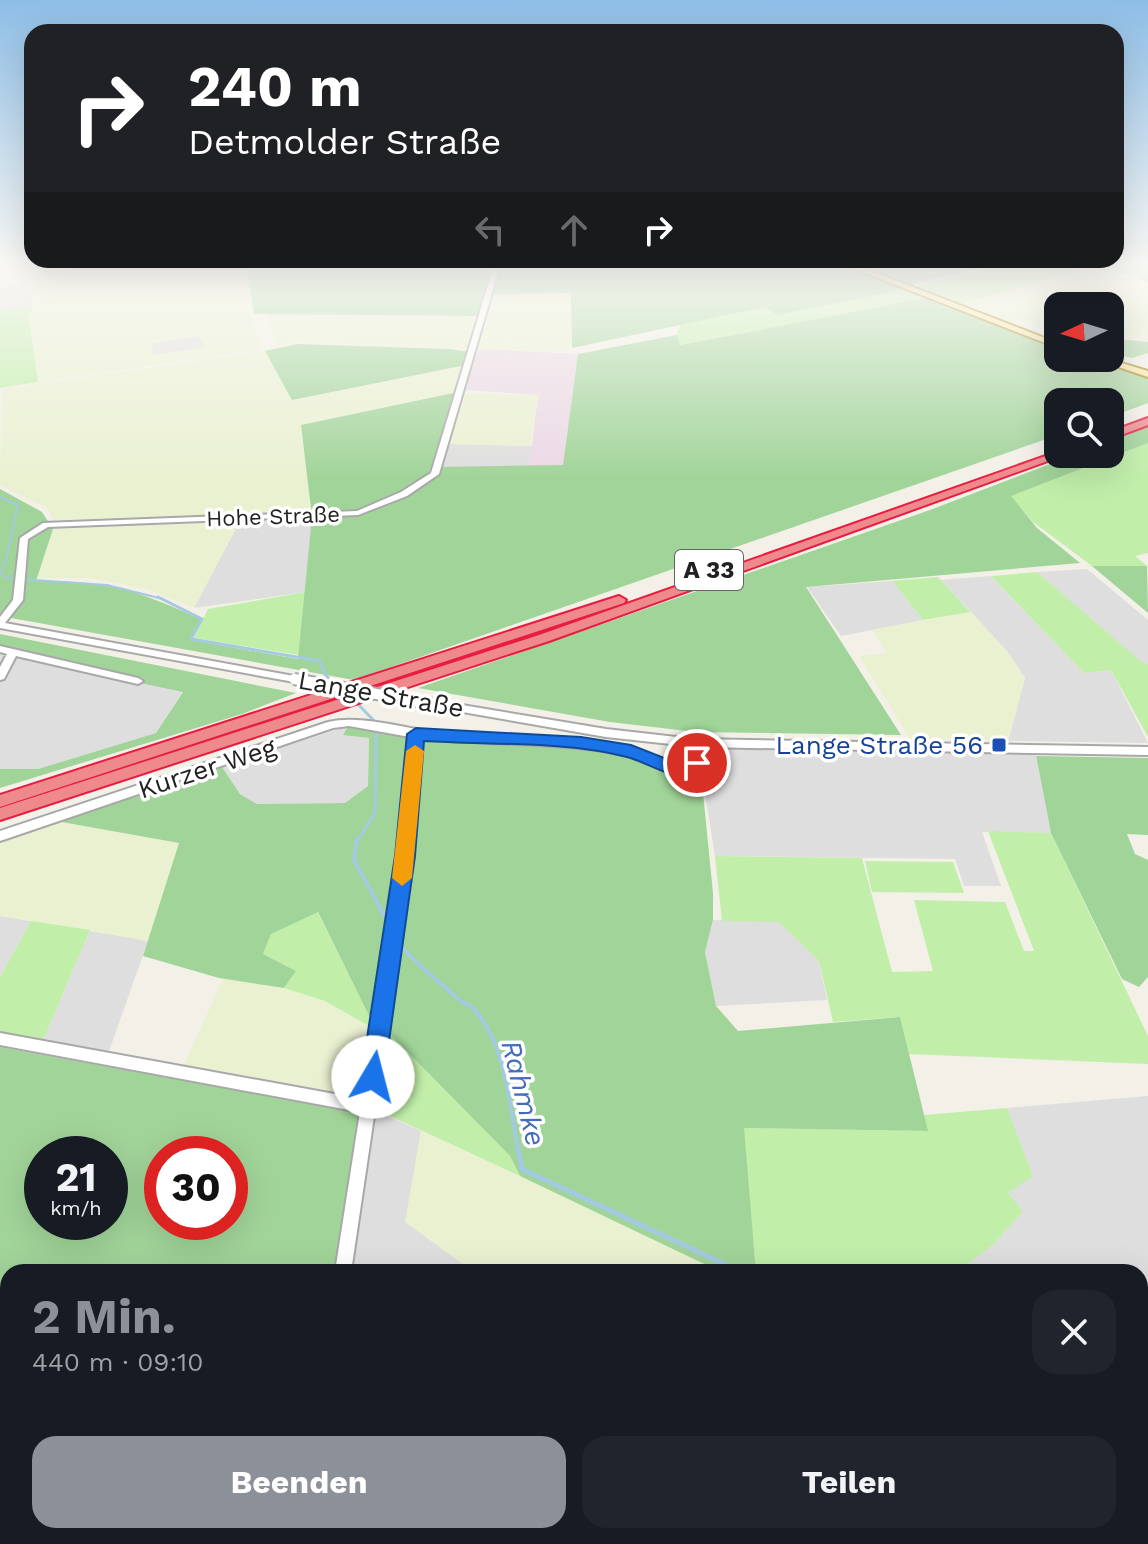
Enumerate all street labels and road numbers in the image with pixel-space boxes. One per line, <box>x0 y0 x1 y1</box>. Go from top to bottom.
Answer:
street label: Hohe Straße <box>206 502 340 531</box>
road number: A 33 <box>675 550 743 590</box>
street label: Lange Straße <box>296 665 466 723</box>
street label: Kurzer Weg <box>134 732 280 804</box>

